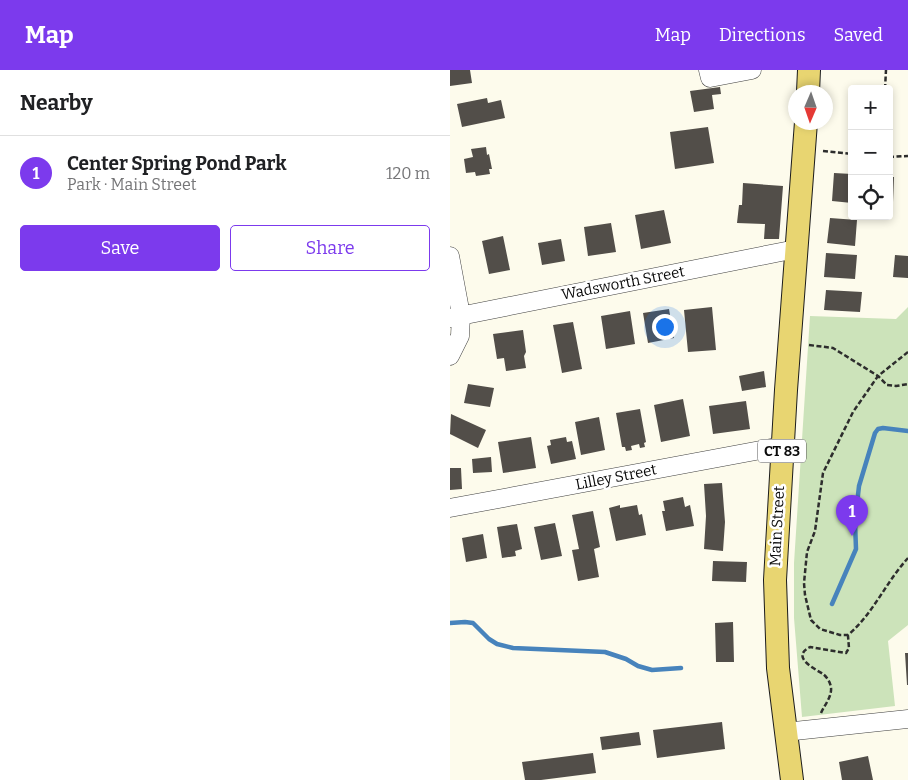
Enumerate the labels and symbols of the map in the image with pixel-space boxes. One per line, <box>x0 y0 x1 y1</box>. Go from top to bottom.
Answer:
north arrow <box>788 85 833 130</box>
street label: Wadsworth Street <box>560 262 687 304</box>
your location <box>652 314 678 340</box>
road number: CT 83 <box>758 440 806 462</box>
street label: Lilley Street <box>574 460 659 494</box>
street label: Main Street <box>766 485 788 567</box>
pin: 1 <box>836 495 868 536</box>

